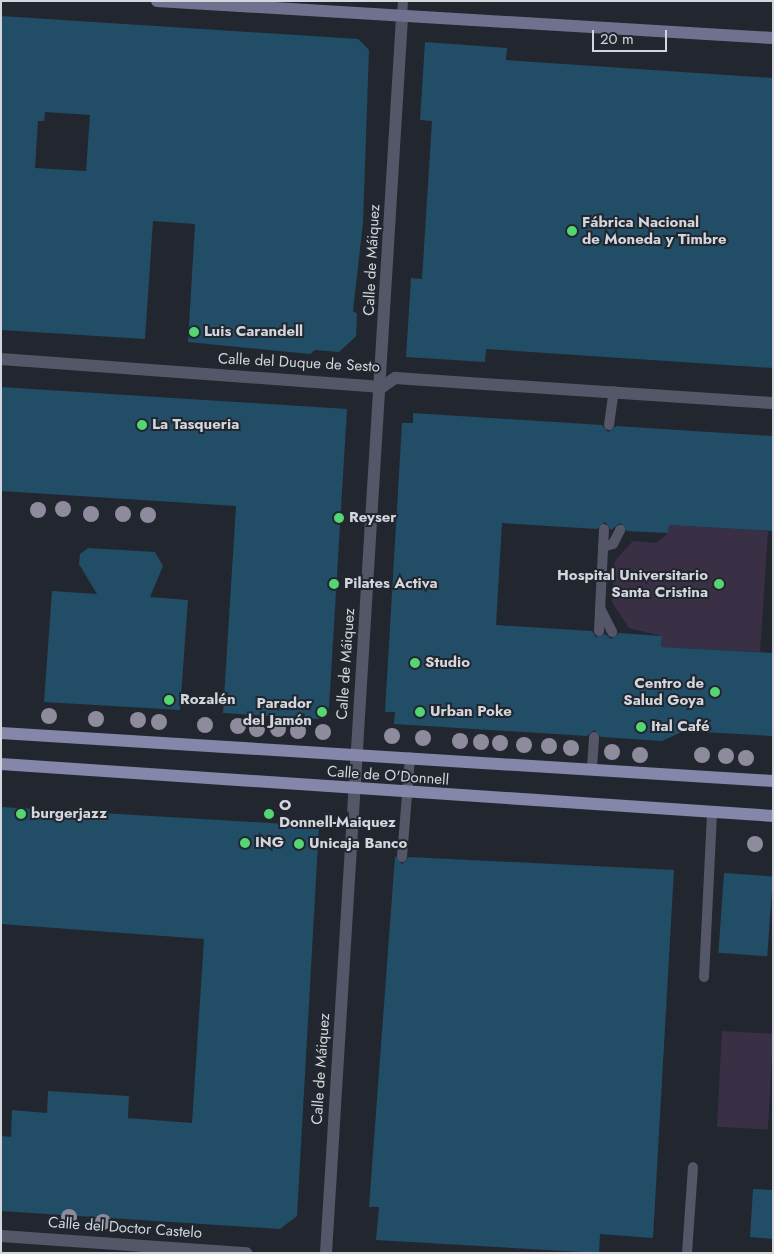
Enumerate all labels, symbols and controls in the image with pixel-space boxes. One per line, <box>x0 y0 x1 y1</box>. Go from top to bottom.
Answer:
scale bar <box>594 20 669 52</box>
text: 20 m <box>600 28 634 50</box>
street label: Calle de Máiquez <box>360 204 384 316</box>
place label: Fábrica Nacional de Moneda y Timbre <box>582 213 727 248</box>
marker: Fábrica Nacional de Moneda y Timbre <box>566 225 578 237</box>
place label: Luis Carandell <box>204 323 303 341</box>
marker: Luis Carandell <box>188 326 200 338</box>
street label: Calle del Duque de Sesto <box>218 350 380 376</box>
place label: La Tasqueria <box>152 416 239 434</box>
marker: La Tasqueria <box>136 419 148 431</box>
place label: Reyser <box>349 509 396 527</box>
marker: Reyser <box>333 512 345 524</box>
place label: Hospital Universitario Santa Cristina <box>557 566 708 601</box>
place label: Pilates Activa <box>344 575 438 593</box>
marker: Hospital Universitario Santa Cristina <box>712 577 726 591</box>
marker: Pilates Activa <box>328 578 340 590</box>
street label: Calle de Máiquez <box>333 608 359 720</box>
place label: Studio <box>425 654 470 672</box>
marker: Studio <box>409 657 421 669</box>
place label: Centro de Salud Goya <box>623 674 704 709</box>
marker: Centro de Salud Goya <box>708 685 722 699</box>
place label: Rozalén <box>180 691 236 709</box>
marker: Rozalén <box>162 693 176 707</box>
place label: Parador del Jamón <box>243 694 312 729</box>
place label: Urban Poke <box>430 703 512 721</box>
marker: Parador del Jamón <box>316 706 328 718</box>
marker: Urban Poke <box>414 706 426 718</box>
place label: Ital Café <box>651 718 710 736</box>
marker: Ital Café <box>635 721 647 733</box>
street label: Calle de O'Donnell <box>326 763 450 789</box>
place label: O Donnell-Maiquez <box>279 796 396 831</box>
place label: burgerjazz <box>31 805 107 823</box>
marker: burgerjazz <box>15 808 27 820</box>
marker: O Donnell-Maiquez <box>263 808 275 820</box>
place label: ING <box>255 834 284 852</box>
place label: Unicaja Banco <box>309 835 407 853</box>
marker: ING <box>239 837 251 849</box>
marker: Unicaja Banco <box>293 838 305 850</box>
street label: Calle de Máiquez <box>308 1013 334 1125</box>
street label: Calle del Doctor Castelo <box>47 1214 203 1242</box>

